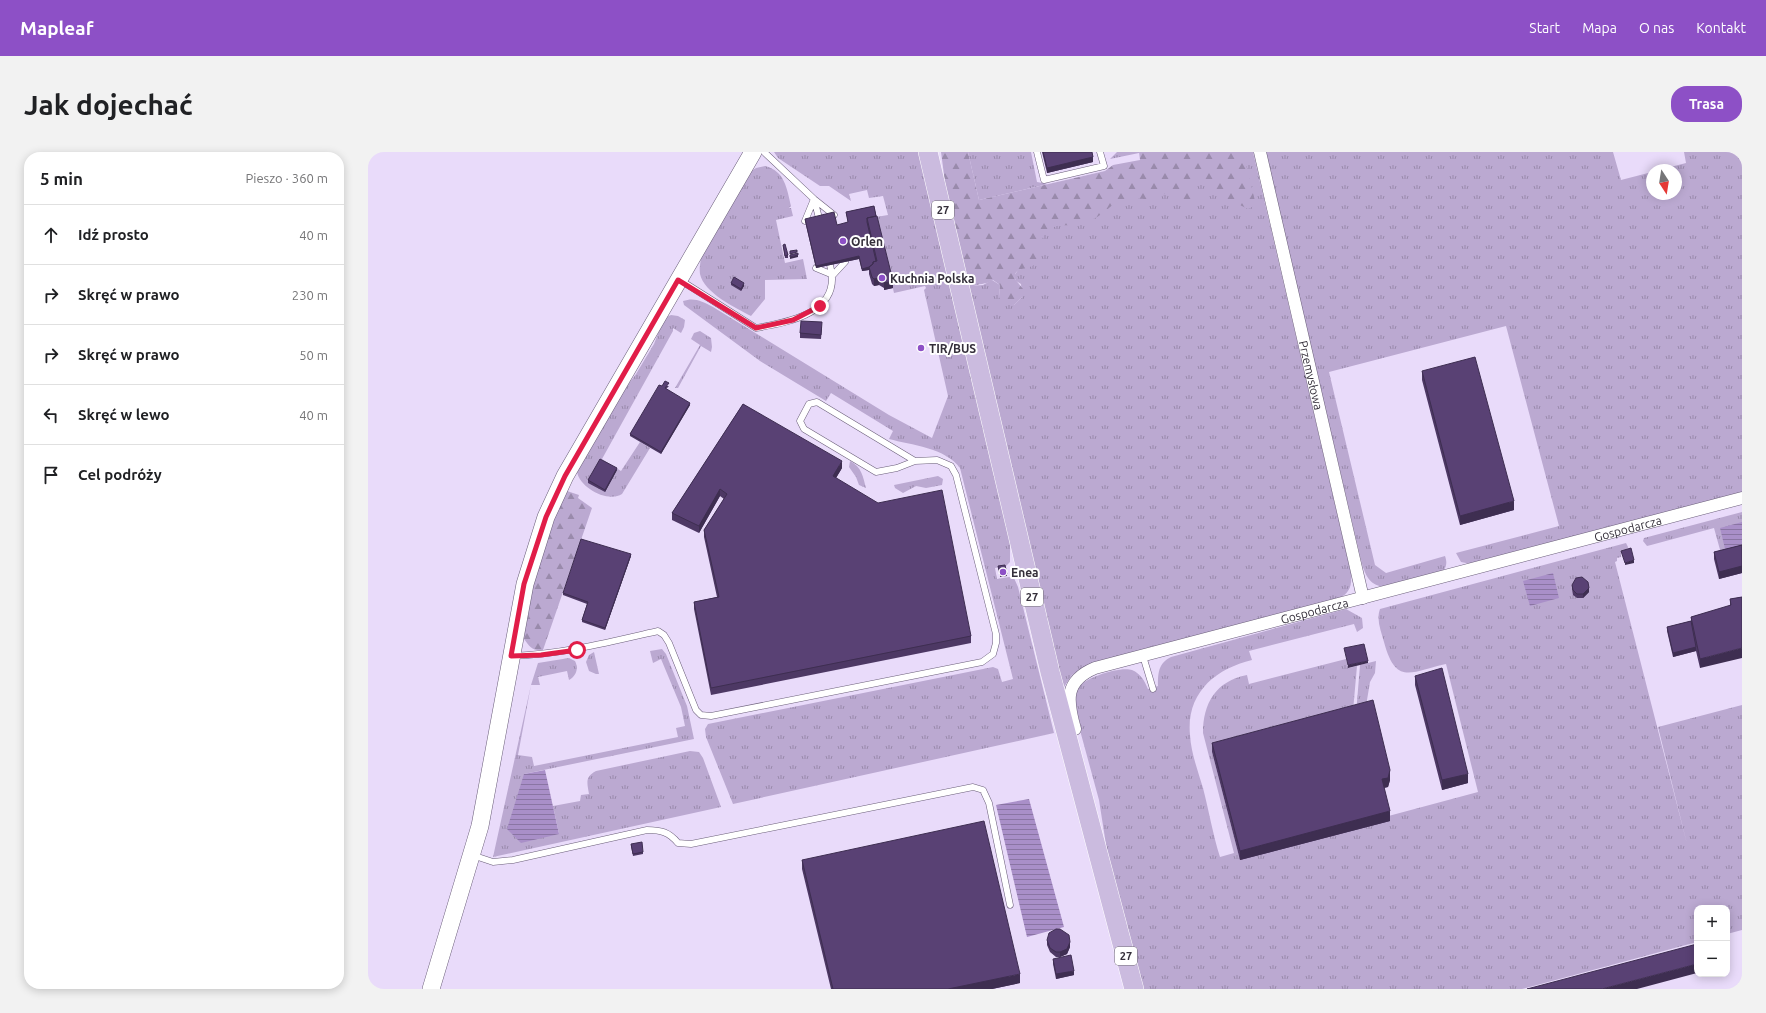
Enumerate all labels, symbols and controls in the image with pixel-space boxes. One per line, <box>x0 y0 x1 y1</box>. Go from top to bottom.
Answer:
text: Mapleaf <box>20 17 93 39</box>
text: Start <box>1529 20 1560 36</box>
text: Mapa <box>1582 20 1617 36</box>
text: O nas <box>1639 20 1674 36</box>
text: Kontakt <box>1696 20 1746 36</box>
button: Trasa <box>1671 86 1742 122</box>
text: Jak dojechać <box>24 89 193 120</box>
north arrow <box>1646 164 1682 200</box>
text: 5 min <box>40 169 83 188</box>
text: Pieszo · 360 m <box>245 171 328 185</box>
road number: 27 <box>932 201 954 219</box>
icon: ahead <box>40 224 62 246</box>
text: Idź prosto <box>78 226 149 243</box>
text: 40 m <box>299 228 328 242</box>
place label: Orlen <box>851 235 883 248</box>
marker: Orlen <box>838 236 848 246</box>
place label: Kuchnia Polska <box>890 272 974 285</box>
marker: Kuchnia Polska <box>877 273 887 283</box>
icon: right <box>40 284 62 306</box>
text: Skręć w prawo <box>78 286 180 303</box>
text: 230 m <box>292 288 328 302</box>
route end <box>811 297 829 315</box>
street label: Przemysłowa <box>1297 339 1326 411</box>
place label: TIR/BUS <box>929 342 976 355</box>
marker: TIR/BUS <box>916 343 926 353</box>
icon: right <box>40 344 62 366</box>
text: Skręć w prawo <box>78 346 180 363</box>
text: 50 m <box>299 348 328 362</box>
icon: left <box>40 404 62 426</box>
text: Skręć w lewo <box>78 406 170 423</box>
text: 40 m <box>299 408 328 422</box>
icon: arrive <box>40 464 62 486</box>
text: Cel podróży <box>78 466 162 483</box>
street label: Gospodarcza <box>1593 513 1663 543</box>
place label: Enea <box>1011 566 1039 579</box>
marker: Enea <box>998 567 1008 577</box>
road number: 27 <box>1021 588 1043 606</box>
street label: Gospodarcza <box>1279 595 1350 625</box>
route start <box>568 641 586 659</box>
map controls <box>1694 905 1730 977</box>
button: + <box>1694 905 1730 941</box>
button: − <box>1694 941 1730 977</box>
road number: 27 <box>1115 947 1137 965</box>

